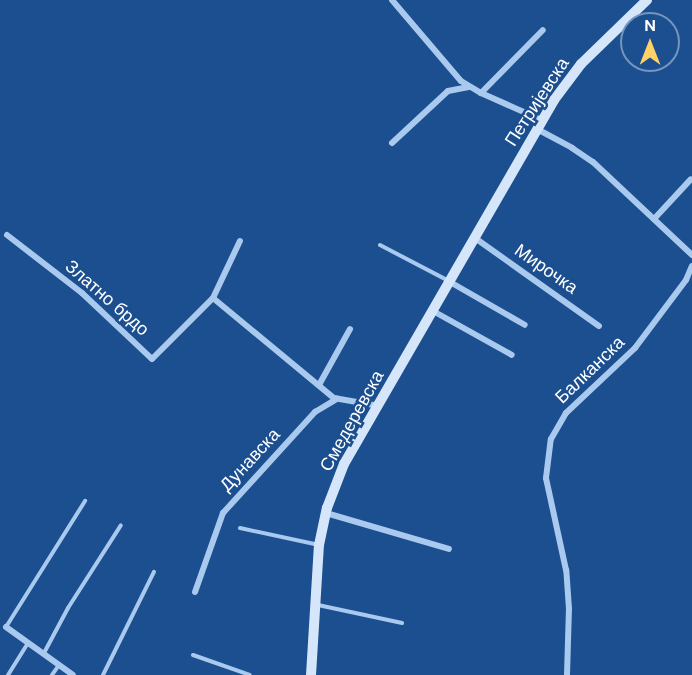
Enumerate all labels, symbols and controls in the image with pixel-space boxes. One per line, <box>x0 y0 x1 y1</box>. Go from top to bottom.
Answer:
north arrow <box>620 12 680 72</box>
text: N <box>644 15 656 36</box>
street label: Петријевска <box>500 54 574 150</box>
street label: Мирочка <box>510 239 582 299</box>
street label: Златно брдо <box>61 256 153 340</box>
street label: Балканска <box>551 332 629 408</box>
street label: Смедеревска <box>315 367 389 475</box>
street label: Дунавска <box>215 424 285 496</box>

